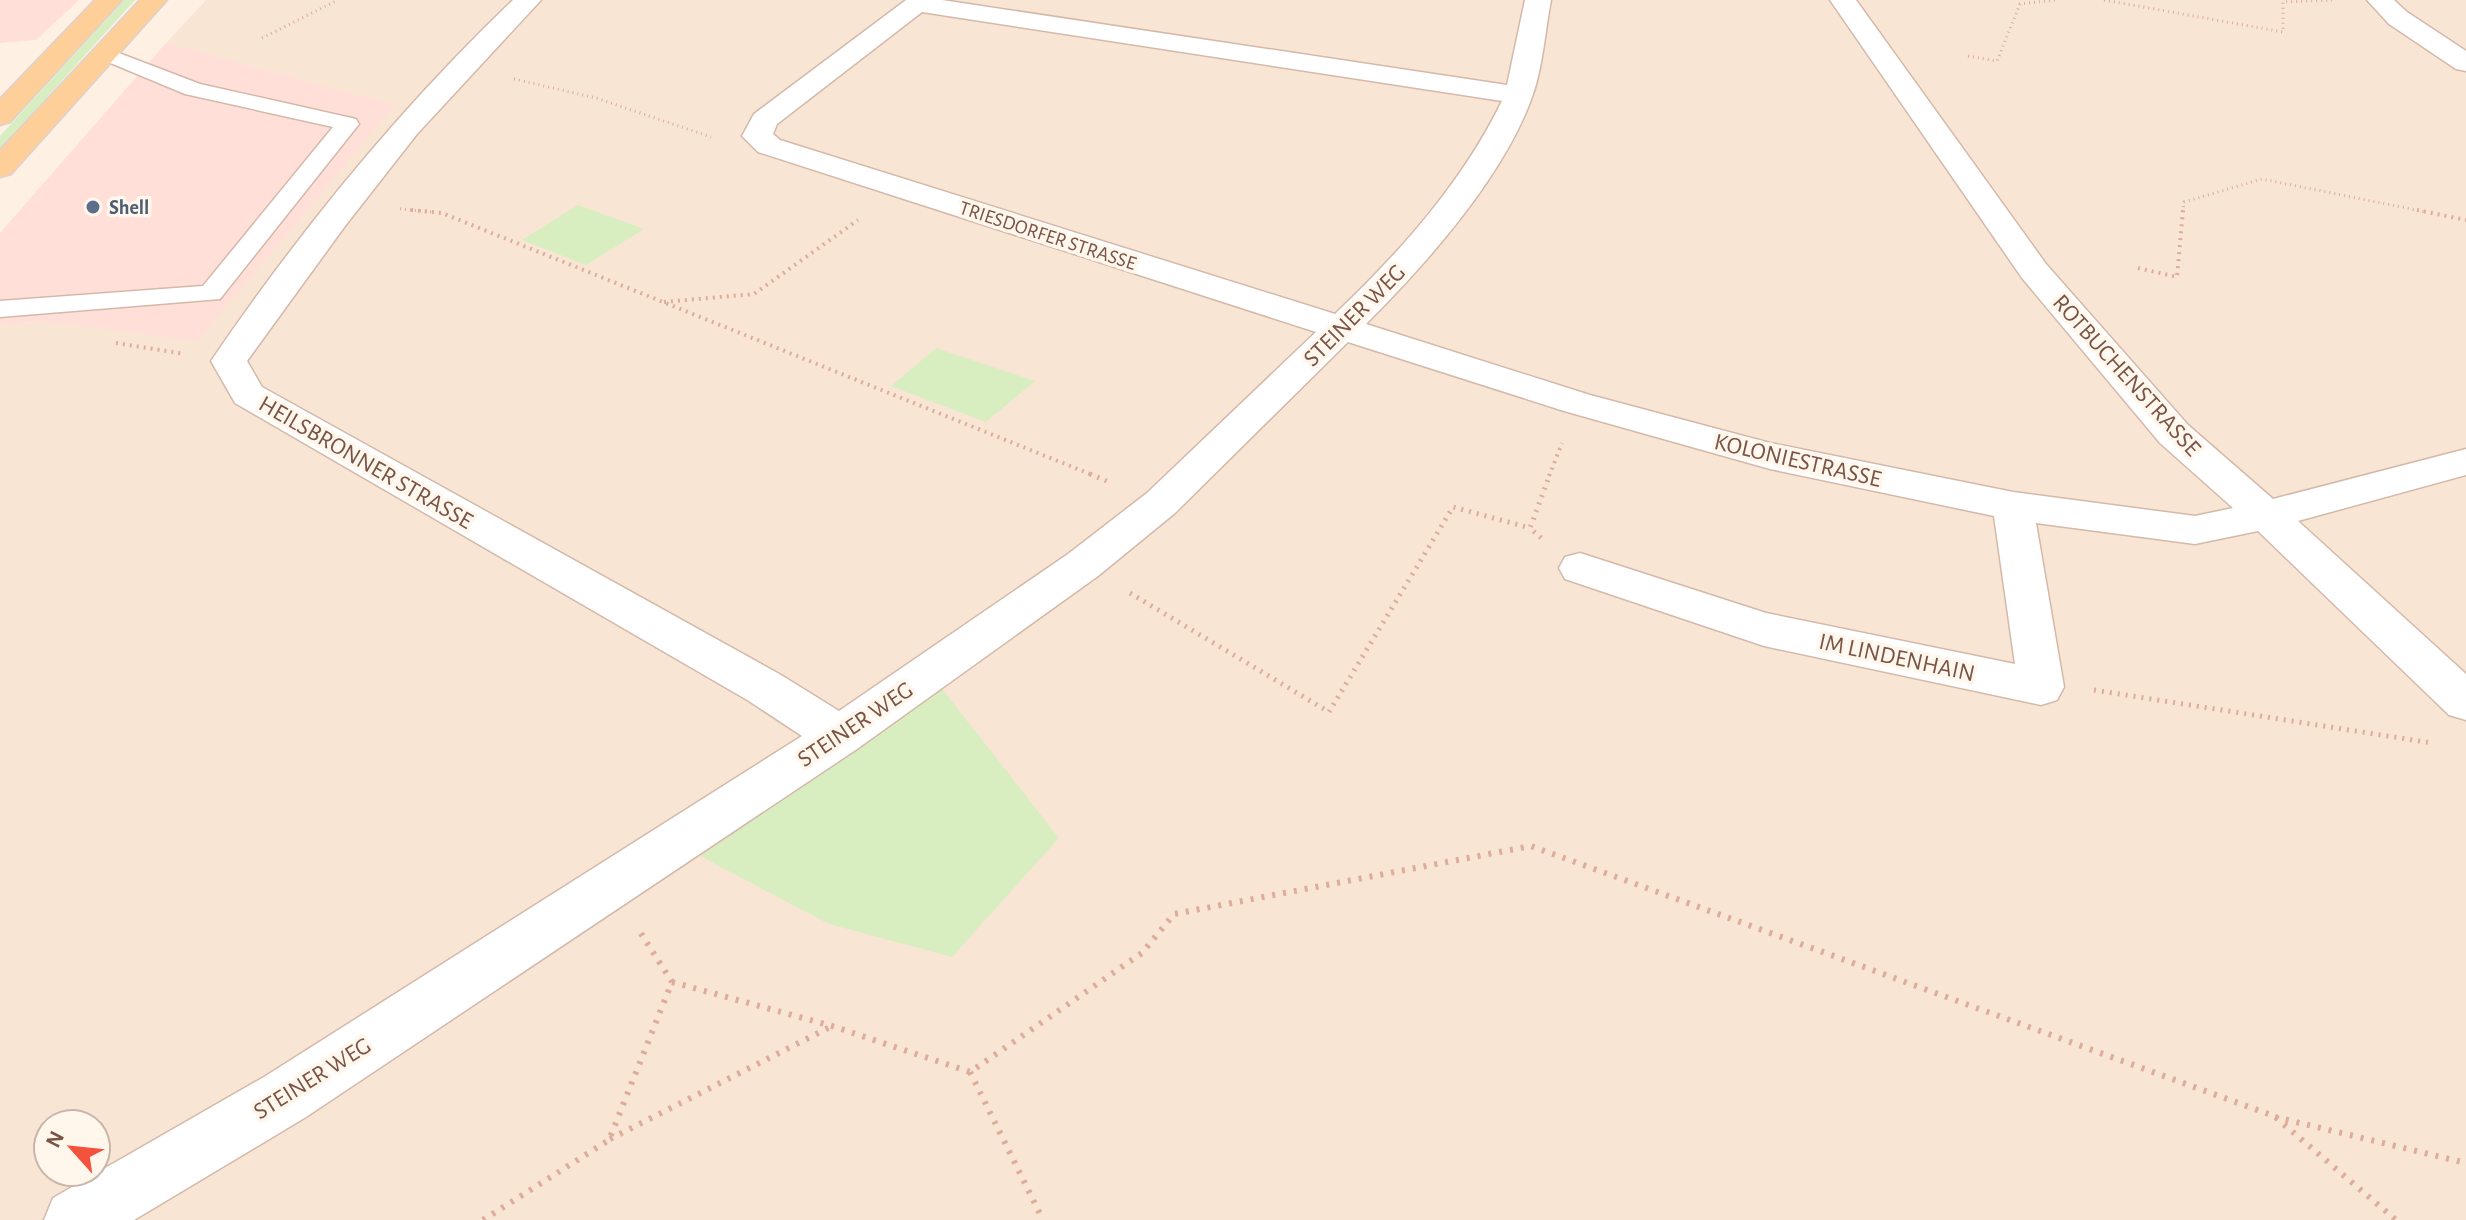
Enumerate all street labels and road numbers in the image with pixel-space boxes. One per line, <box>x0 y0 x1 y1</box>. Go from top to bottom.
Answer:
street label: TRIESDORFER STRASSE <box>957 198 1139 274</box>
street label: STEINER WEG <box>1299 260 1410 371</box>
street label: ROTBUCHENSTRASSE <box>2048 290 2205 461</box>
street label: HEILSBRONNER STRASSE <box>254 392 477 534</box>
street label: KOLONIESTRASSE <box>1712 430 1884 492</box>
street label: IM LINDENHAIN <box>1817 630 1977 686</box>
street label: STEINER WEG <box>794 678 917 772</box>
street label: STEINER WEG <box>250 1033 375 1124</box>

